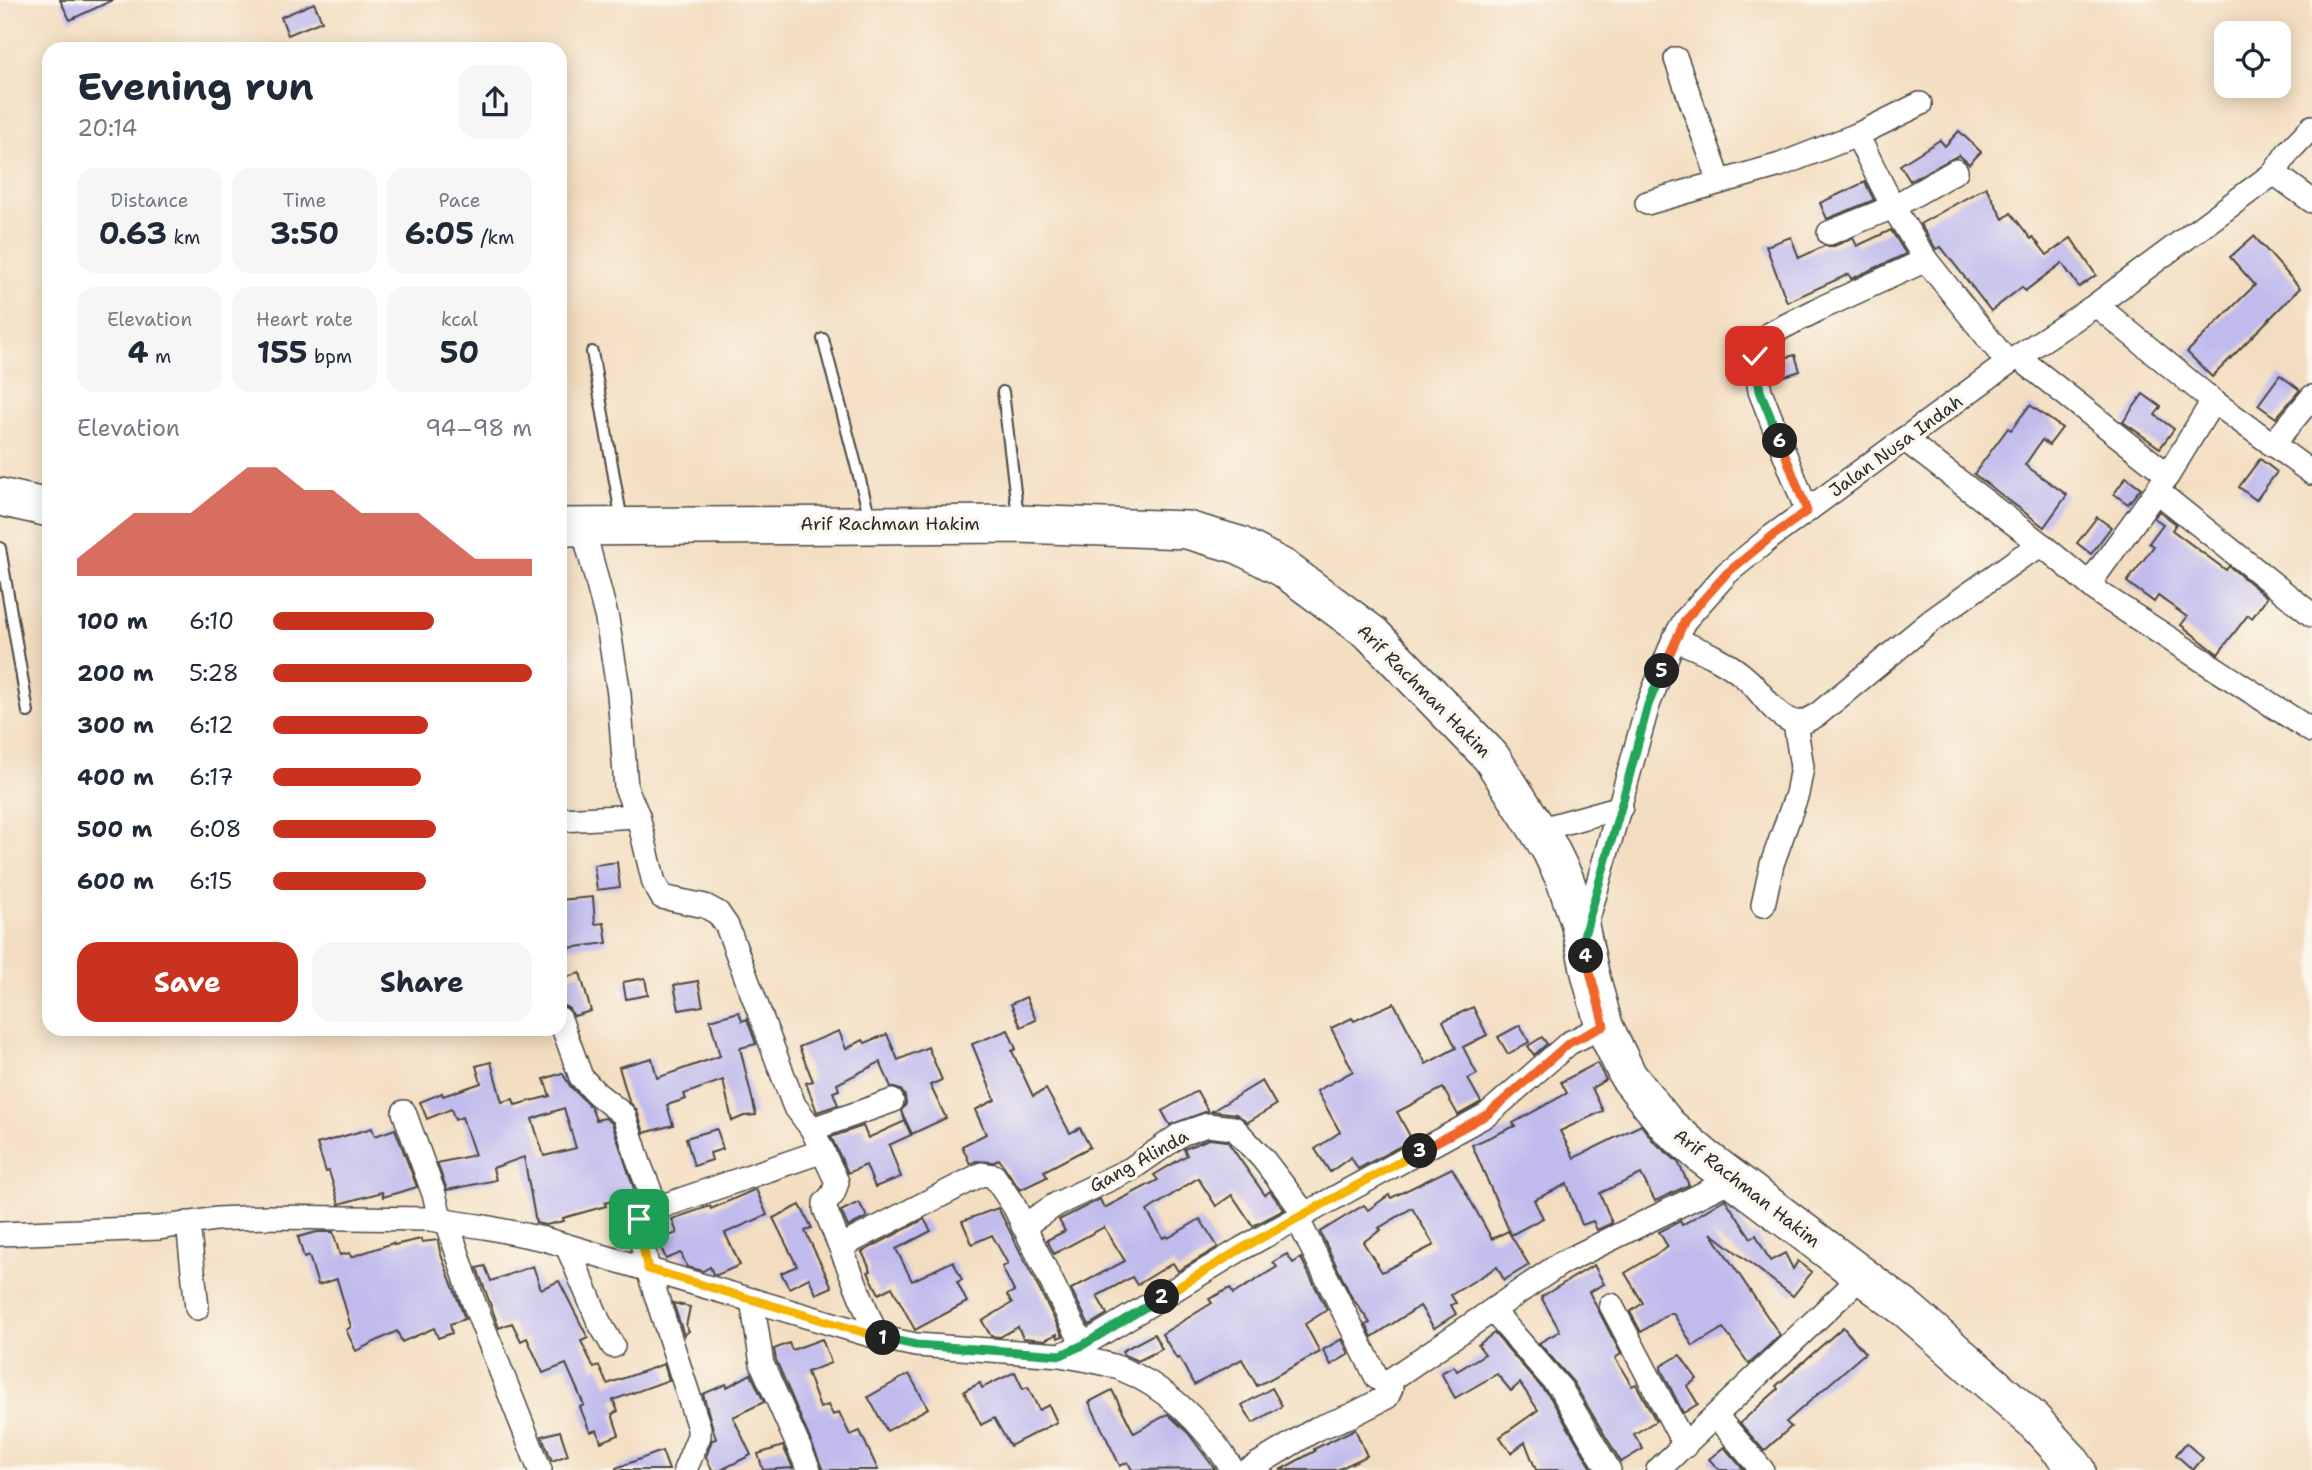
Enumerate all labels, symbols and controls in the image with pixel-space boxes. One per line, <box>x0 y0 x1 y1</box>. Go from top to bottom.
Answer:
map controls <box>2214 21 2291 98</box>
button: locate <box>2214 21 2291 98</box>
text: Evening run <box>77 61 314 112</box>
button: share <box>458 65 532 139</box>
text: 20:14 <box>77 113 137 143</box>
text: Distance <box>111 188 188 213</box>
text: Time <box>283 188 326 213</box>
text: Pace <box>439 188 480 213</box>
text: 0.63 <box>99 213 167 254</box>
text: 3:50 <box>270 213 339 254</box>
text: 6:05 <box>405 213 474 254</box>
text: km <box>167 225 200 250</box>
text: /km <box>474 225 514 250</box>
text: Elevation <box>107 307 192 332</box>
text: Heart rate <box>256 307 353 332</box>
text: kcal <box>441 307 478 332</box>
pin <box>1725 326 1785 386</box>
text: 4 <box>128 332 149 373</box>
text: 155 <box>257 332 308 373</box>
text: 50 <box>440 332 479 373</box>
icon: check <box>1736 337 1774 375</box>
text: m <box>149 344 171 369</box>
text: bpm <box>308 344 352 369</box>
street label: Jalan Nusa Indah <box>1824 389 1968 503</box>
text: Elevation <box>77 413 180 443</box>
text: 94–98 m <box>425 413 532 443</box>
pin: 6 <box>1762 424 1798 458</box>
text: 6 <box>1773 428 1786 453</box>
street label: Arif Rachman Hakim <box>800 512 980 536</box>
text: 100 m <box>77 606 148 636</box>
text: 6:10 <box>189 606 234 636</box>
street label: Arif Rachman Hakim <box>1352 619 1496 763</box>
pin: 5 <box>1644 654 1680 688</box>
text: 200 m <box>77 658 154 688</box>
text: 5:28 <box>189 658 239 688</box>
text: 5 <box>1656 658 1667 683</box>
text: 300 m <box>77 710 154 740</box>
text: 6:12 <box>189 710 234 740</box>
text: 400 m <box>77 762 154 792</box>
text: 6:17 <box>189 762 234 792</box>
text: 500 m <box>77 814 152 844</box>
text: 6:08 <box>189 814 242 844</box>
text: 600 m <box>77 866 154 896</box>
text: 6:15 <box>189 866 232 896</box>
pin: 4 <box>1568 939 1604 974</box>
button: Save <box>77 942 298 1022</box>
button: Share <box>312 942 532 1022</box>
text: 4 <box>1579 943 1592 968</box>
street label: Arif Rachman Hakim <box>1669 1123 1825 1253</box>
street label: Gang Alinda <box>1085 1124 1193 1198</box>
pin: 3 <box>1402 1134 1438 1168</box>
text: 3 <box>1413 1138 1426 1163</box>
pin <box>609 1189 669 1249</box>
icon: arrive <box>620 1200 658 1238</box>
pin: 2 <box>1144 1280 1180 1314</box>
text: 2 <box>1155 1284 1168 1309</box>
pin: 1 <box>866 1320 900 1356</box>
text: 1 <box>878 1325 887 1350</box>

